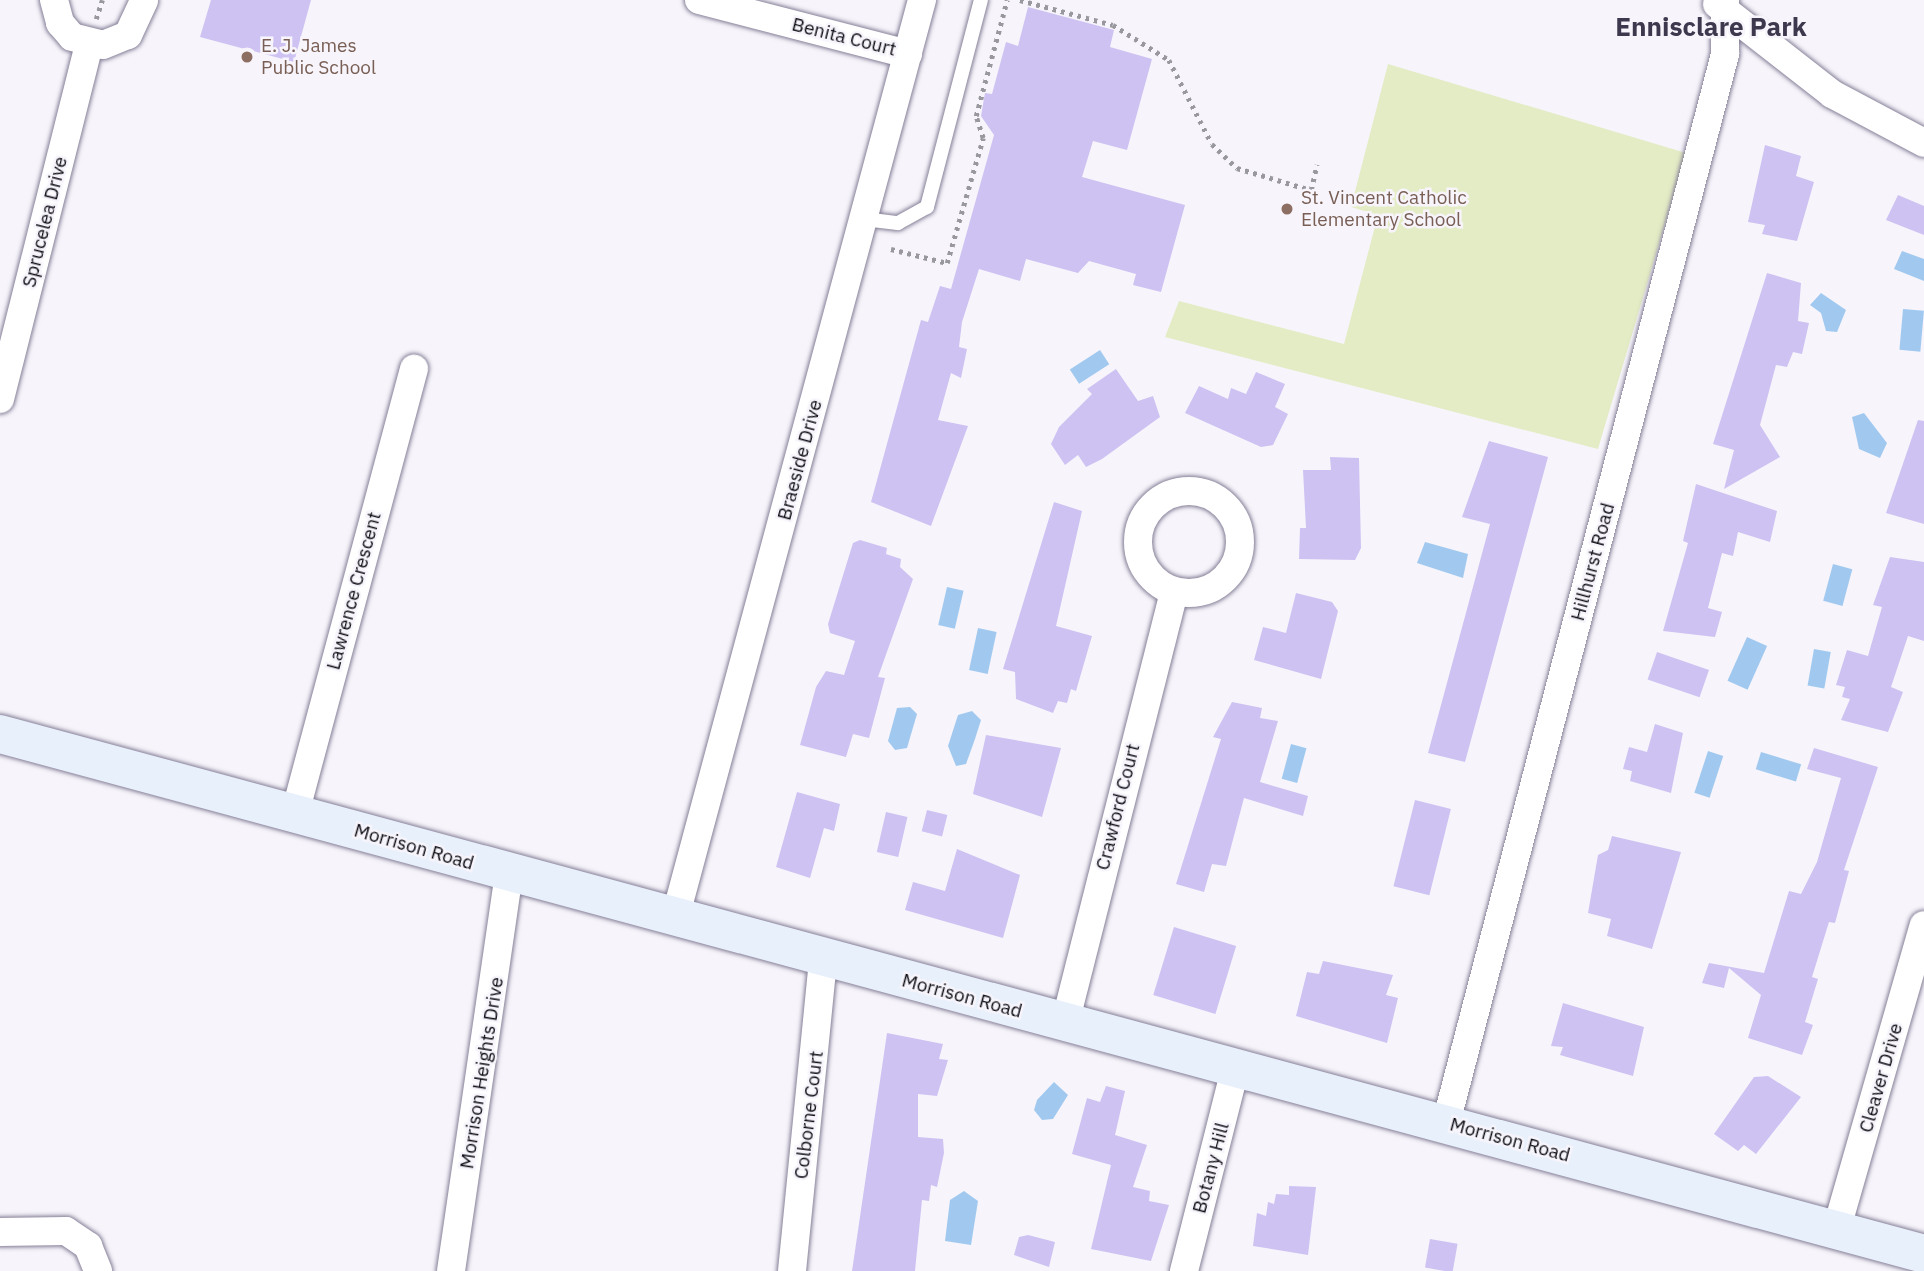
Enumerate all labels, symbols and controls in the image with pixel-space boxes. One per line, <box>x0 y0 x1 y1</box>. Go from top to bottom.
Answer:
district label: Ennisclare Park <box>1615 11 1807 43</box>
street label: Benita Court <box>790 13 898 61</box>
place label: E. J. James Public School <box>261 35 376 79</box>
marker: E. J. James Public School <box>239 49 255 65</box>
street label: Sprucelea Drive <box>18 154 72 290</box>
place label: St. Vincent Catholic Elementary School <box>1301 187 1467 231</box>
marker: St. Vincent Catholic Elementary School <box>1279 201 1295 217</box>
street label: Braeside Drive <box>773 397 827 523</box>
street label: Hillhurst Road <box>1566 501 1620 623</box>
street label: Lawrence Crescent <box>322 510 386 672</box>
street label: Crawford Court <box>1091 741 1145 873</box>
street label: Morrison Road <box>351 819 477 875</box>
street label: Morrison Road <box>899 969 1025 1023</box>
street label: Morrison Heights Drive <box>456 975 508 1171</box>
street label: Cleaver Drive <box>1855 1021 1907 1135</box>
street label: Colborne Court <box>790 1050 828 1180</box>
street label: Morrison Road <box>1447 1113 1573 1167</box>
street label: Botany Hill <box>1188 1120 1234 1216</box>

